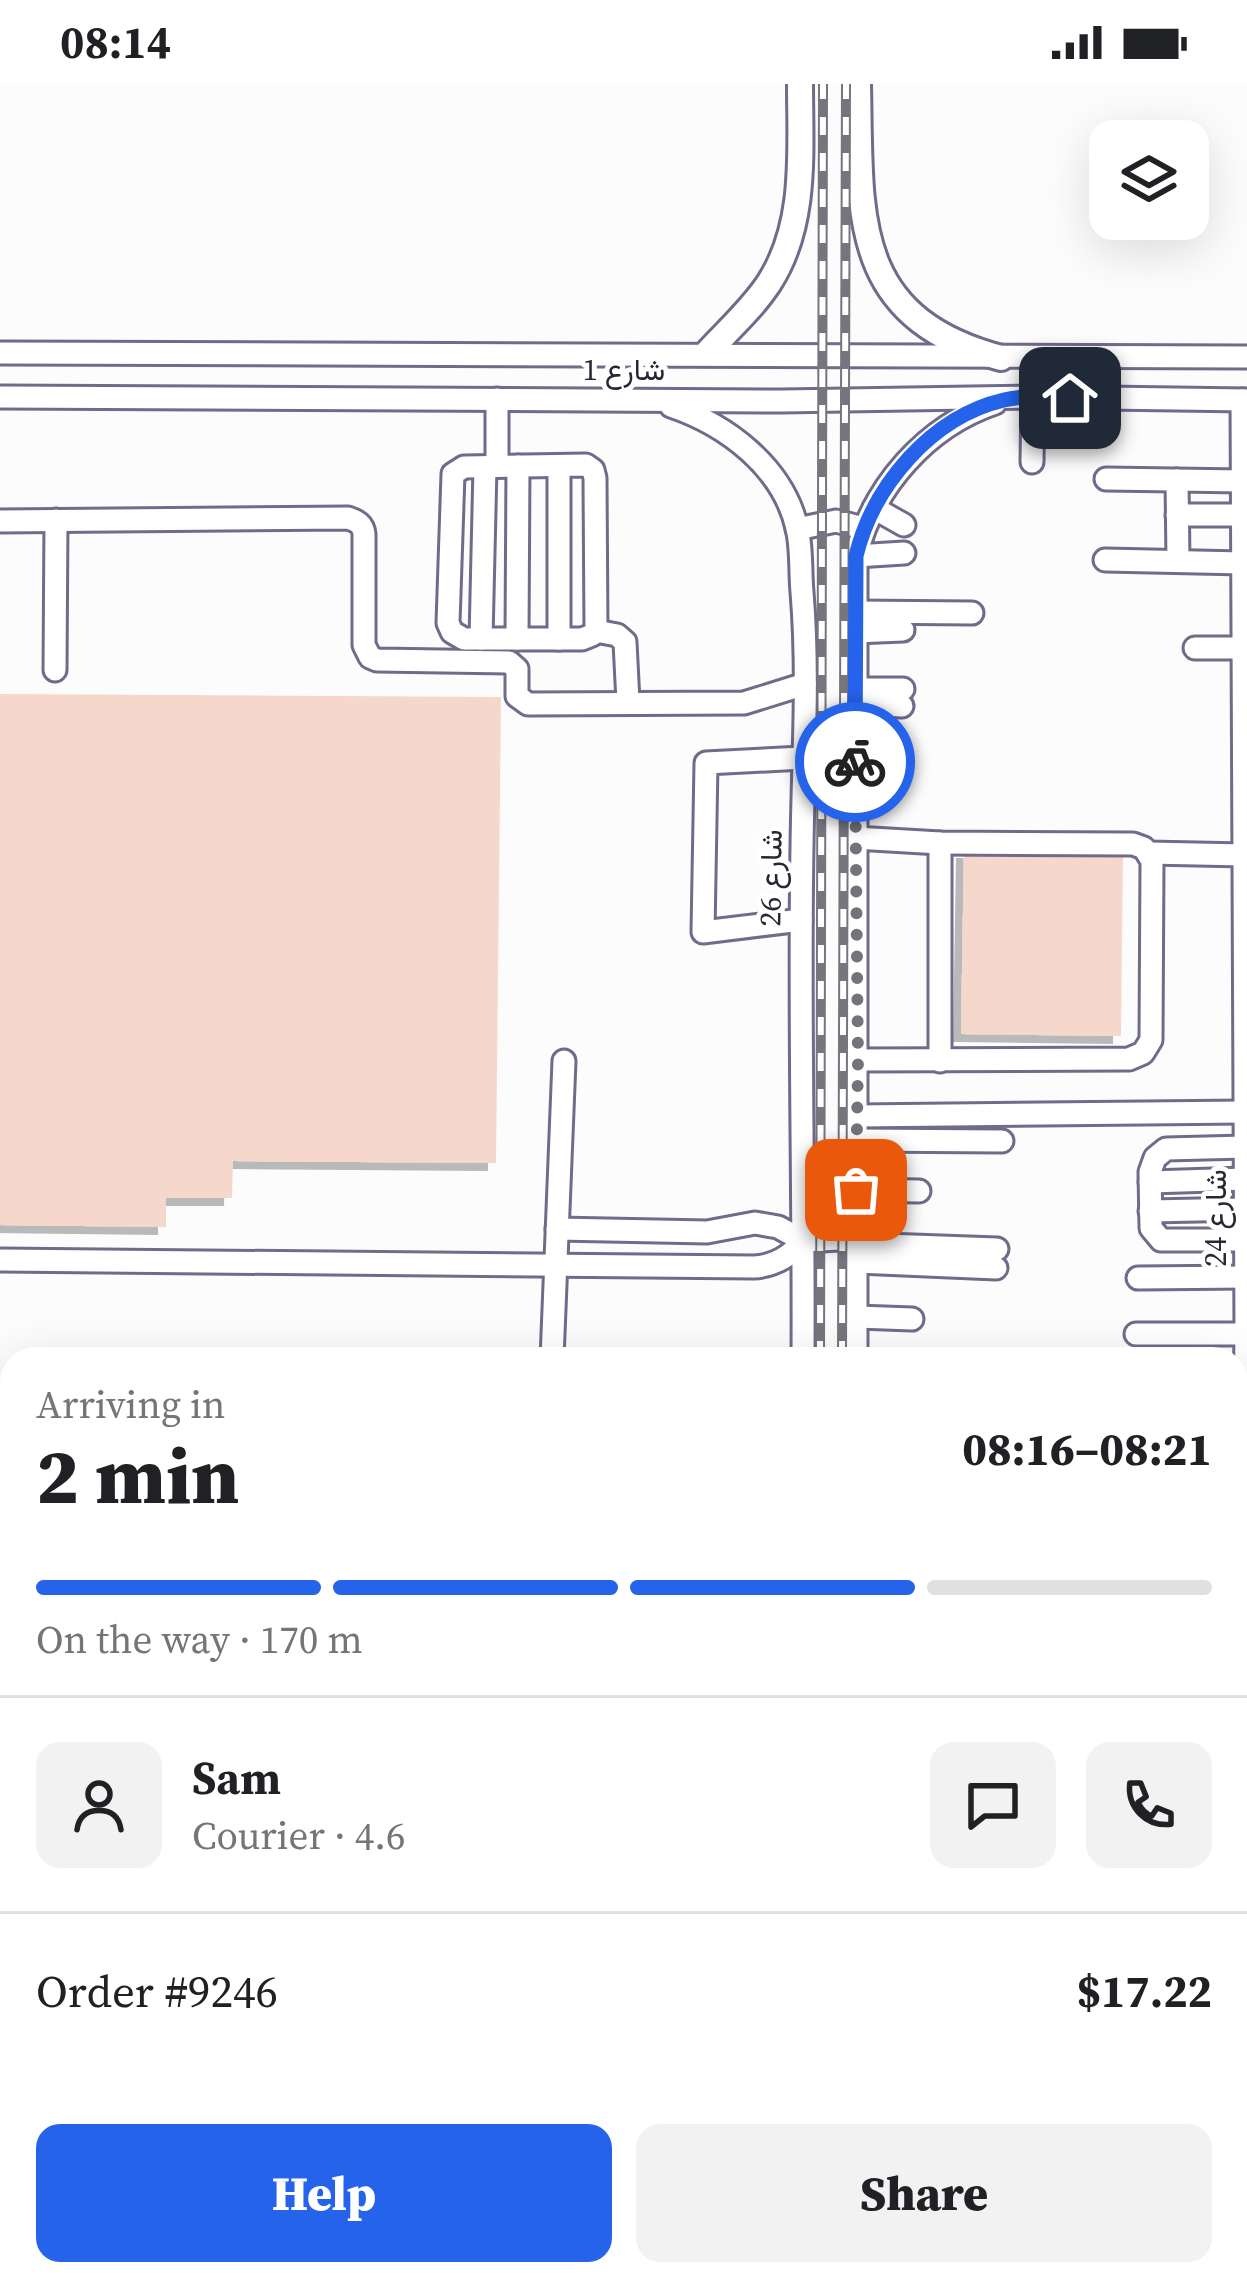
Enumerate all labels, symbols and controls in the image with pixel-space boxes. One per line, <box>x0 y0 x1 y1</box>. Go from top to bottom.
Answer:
text: 08:14 <box>60 11 171 73</box>
map controls <box>1089 120 1209 240</box>
button: layers <box>1089 120 1209 240</box>
pin <box>1019 347 1121 449</box>
street label: شارع 1 <box>583 349 665 390</box>
icon: home <box>1037 365 1103 431</box>
courier <box>795 702 915 822</box>
icon: bike <box>822 729 888 795</box>
street label: شارع 26 <box>749 829 792 927</box>
pin <box>805 1139 907 1241</box>
icon: bag <box>823 1157 889 1223</box>
street label: شارع 24 <box>1195 1169 1236 1267</box>
text: Arriving in <box>36 1378 225 1431</box>
text: 08:16–08:21 <box>962 1418 1212 1480</box>
text: 2 min <box>36 1422 239 1529</box>
text: On the way · 170 m <box>36 1613 363 1666</box>
button: person <box>36 1742 162 1868</box>
button: chat <box>930 1742 1056 1868</box>
button: phone <box>1086 1742 1212 1868</box>
text: Sam <box>192 1747 281 1809</box>
text: Courier · 4.6 <box>192 1809 405 1862</box>
text: Order #9246 <box>36 1960 278 2022</box>
text: $17.22 <box>1077 1960 1212 2022</box>
button: Help <box>36 2124 612 2262</box>
button: Share <box>636 2124 1212 2262</box>

